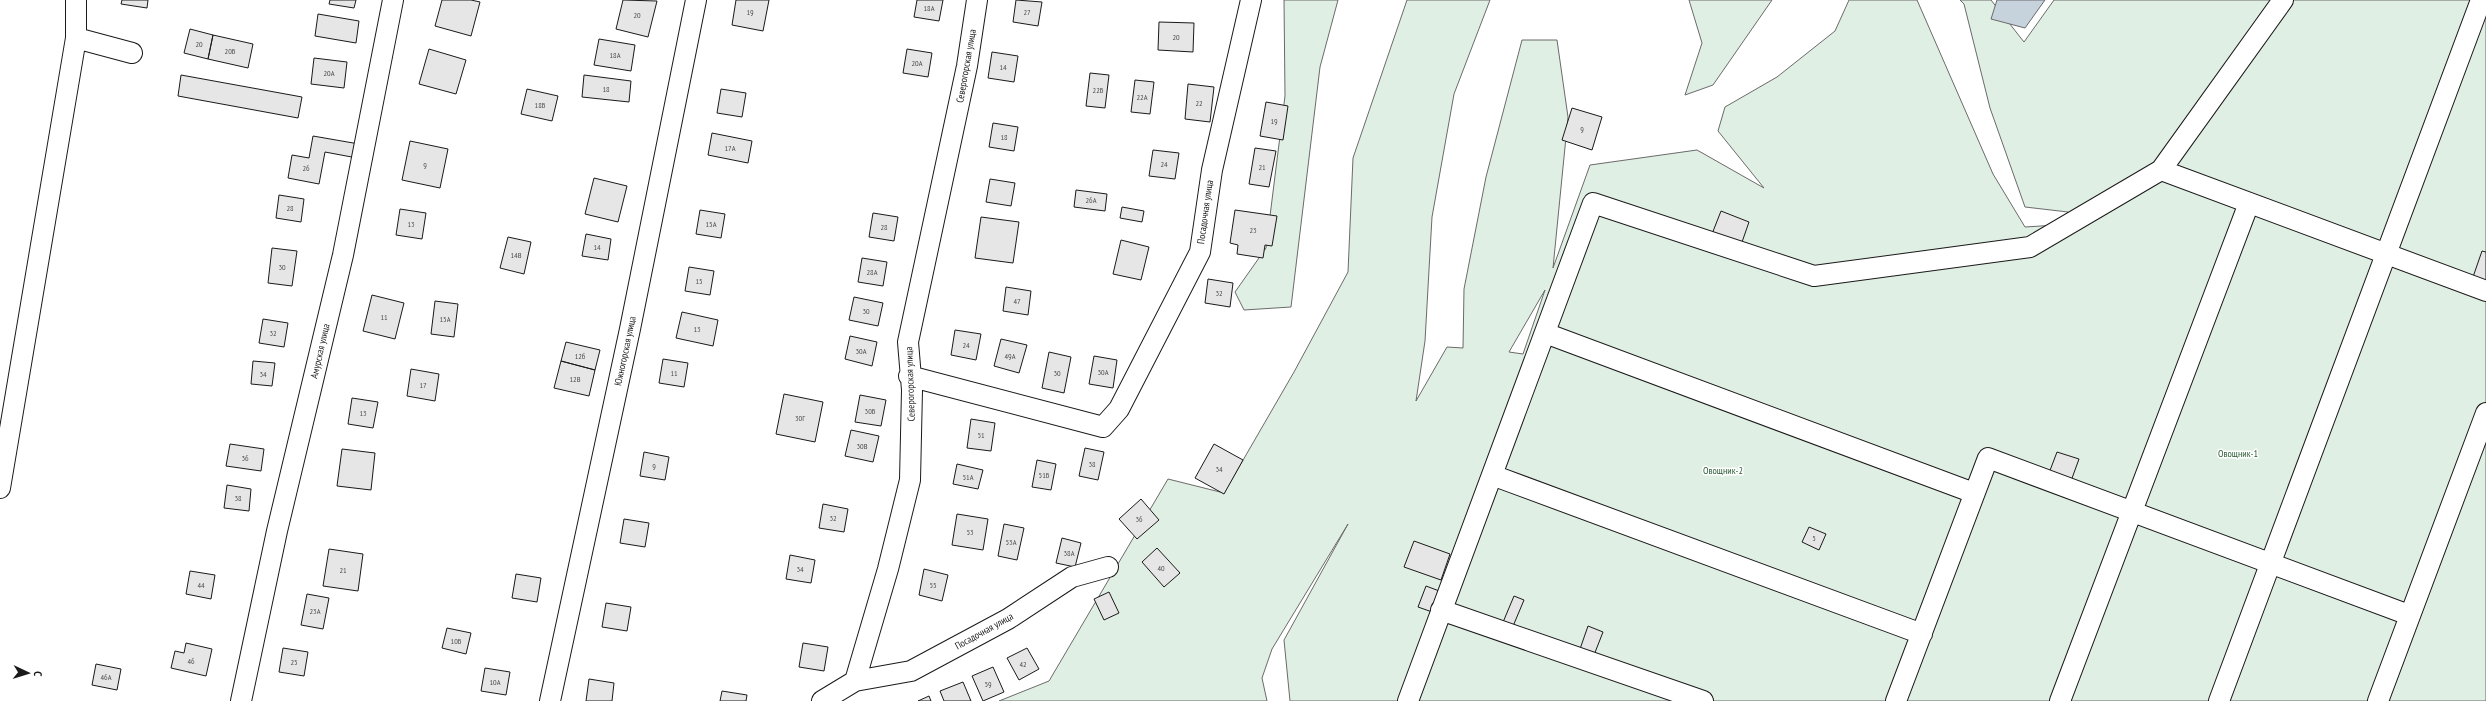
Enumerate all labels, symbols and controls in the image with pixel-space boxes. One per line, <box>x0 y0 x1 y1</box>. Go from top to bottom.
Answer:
house number: 18А <box>924 3 935 13</box>
house number: 19 <box>746 7 754 17</box>
house number: 27 <box>1023 7 1031 17</box>
house number: 20 <box>633 10 641 20</box>
street label: Северогорская улица <box>953 28 979 104</box>
house number: 20 <box>1172 32 1180 42</box>
house number: 20 <box>195 39 203 49</box>
house number: 20Б <box>225 46 236 56</box>
house number: 18А <box>610 50 621 60</box>
house number: 20А <box>912 58 923 68</box>
house number: 14 <box>999 62 1007 72</box>
house number: 20А <box>324 68 335 78</box>
house number: 18 <box>602 84 610 94</box>
house number: 22Б <box>1093 85 1104 95</box>
house number: 22А <box>1137 92 1148 102</box>
house number: 22 <box>1195 98 1203 108</box>
house number: 18Б <box>535 100 546 110</box>
house number: 19 <box>1270 116 1278 126</box>
house number: 9 <box>1580 124 1584 134</box>
house number: 18 <box>1000 132 1008 142</box>
house number: 17А <box>725 143 736 153</box>
house number: 24 <box>1160 159 1168 169</box>
house number: 9 <box>423 160 427 170</box>
house number: 21 <box>1258 162 1266 172</box>
house number: 26 <box>302 163 310 173</box>
street label: Посадочная улица <box>1194 179 1216 245</box>
house number: 26А <box>1086 195 1097 205</box>
house number: 28 <box>286 203 294 213</box>
house number: 13 <box>407 219 415 229</box>
house number: 15А <box>706 219 717 229</box>
house number: 28 <box>880 222 888 232</box>
house number: 23 <box>1249 225 1257 235</box>
house number: 14 <box>593 242 601 252</box>
house number: 14В <box>511 250 522 260</box>
house number: 30 <box>278 262 286 272</box>
house number: 28А <box>867 267 878 277</box>
house number: 15 <box>695 276 703 286</box>
house number: 32 <box>1215 288 1223 298</box>
house number: 47 <box>1013 296 1021 306</box>
house number: 30 <box>862 306 870 316</box>
house number: 11 <box>380 312 388 322</box>
house number: 15А <box>440 314 451 324</box>
street label: Южногорская улица <box>611 315 639 387</box>
street label: Амурская улица <box>307 322 333 380</box>
house number: 13 <box>693 324 701 334</box>
house number: 32 <box>269 328 277 338</box>
house number: 24 <box>962 340 970 350</box>
house number: 30А <box>856 346 867 356</box>
street label: Северогорская улица <box>902 346 918 422</box>
house number: 12б <box>575 351 586 361</box>
house number: 49А <box>1005 351 1016 361</box>
house number: 30А <box>1098 367 1109 377</box>
house number: 11 <box>670 368 678 378</box>
house number: 30 <box>1053 368 1061 378</box>
house number: 34 <box>259 369 267 379</box>
house number: 12В <box>570 374 581 384</box>
house number: 17 <box>419 380 427 390</box>
house number: 30Б <box>865 406 876 416</box>
house number: 13 <box>359 408 367 418</box>
house number: 30Г <box>795 413 805 423</box>
house number: 51 <box>977 430 985 440</box>
house number: 30В <box>857 441 868 451</box>
park label: Овощник-1 <box>2218 447 2258 460</box>
house number: 36 <box>241 453 249 463</box>
house number: 38 <box>1088 459 1096 469</box>
house number: 9 <box>652 461 656 471</box>
house number: 34 <box>1215 464 1223 474</box>
park label: Овощник-2 <box>1703 464 1743 477</box>
house number: 51Б <box>1039 470 1050 480</box>
house number: 51А <box>963 472 974 482</box>
house number: 38 <box>234 493 242 503</box>
house number: 32 <box>829 513 837 523</box>
house number: 36 <box>1135 514 1143 524</box>
house number: 53 <box>966 527 974 537</box>
house number: 5 <box>1812 533 1816 543</box>
house number: 53А <box>1006 537 1017 547</box>
house number: 38А <box>1064 548 1075 558</box>
house number: 40 <box>1157 563 1165 573</box>
house number: 34 <box>796 564 804 574</box>
house number: 21 <box>339 565 347 575</box>
house number: 44 <box>197 580 205 590</box>
house number: 55 <box>929 580 937 590</box>
house number: 23А <box>310 606 321 616</box>
street label: Посадочная улица <box>953 610 1015 652</box>
house number: 10Б <box>451 636 462 646</box>
north arrow <box>8 653 48 693</box>
house number: 46 <box>187 656 195 666</box>
house number: 25 <box>290 657 298 667</box>
house number: 42 <box>1019 659 1027 669</box>
text: С <box>31 671 45 677</box>
house number: 46А <box>101 672 112 682</box>
house number: 10А <box>490 677 501 687</box>
house number: 59 <box>984 679 992 689</box>

